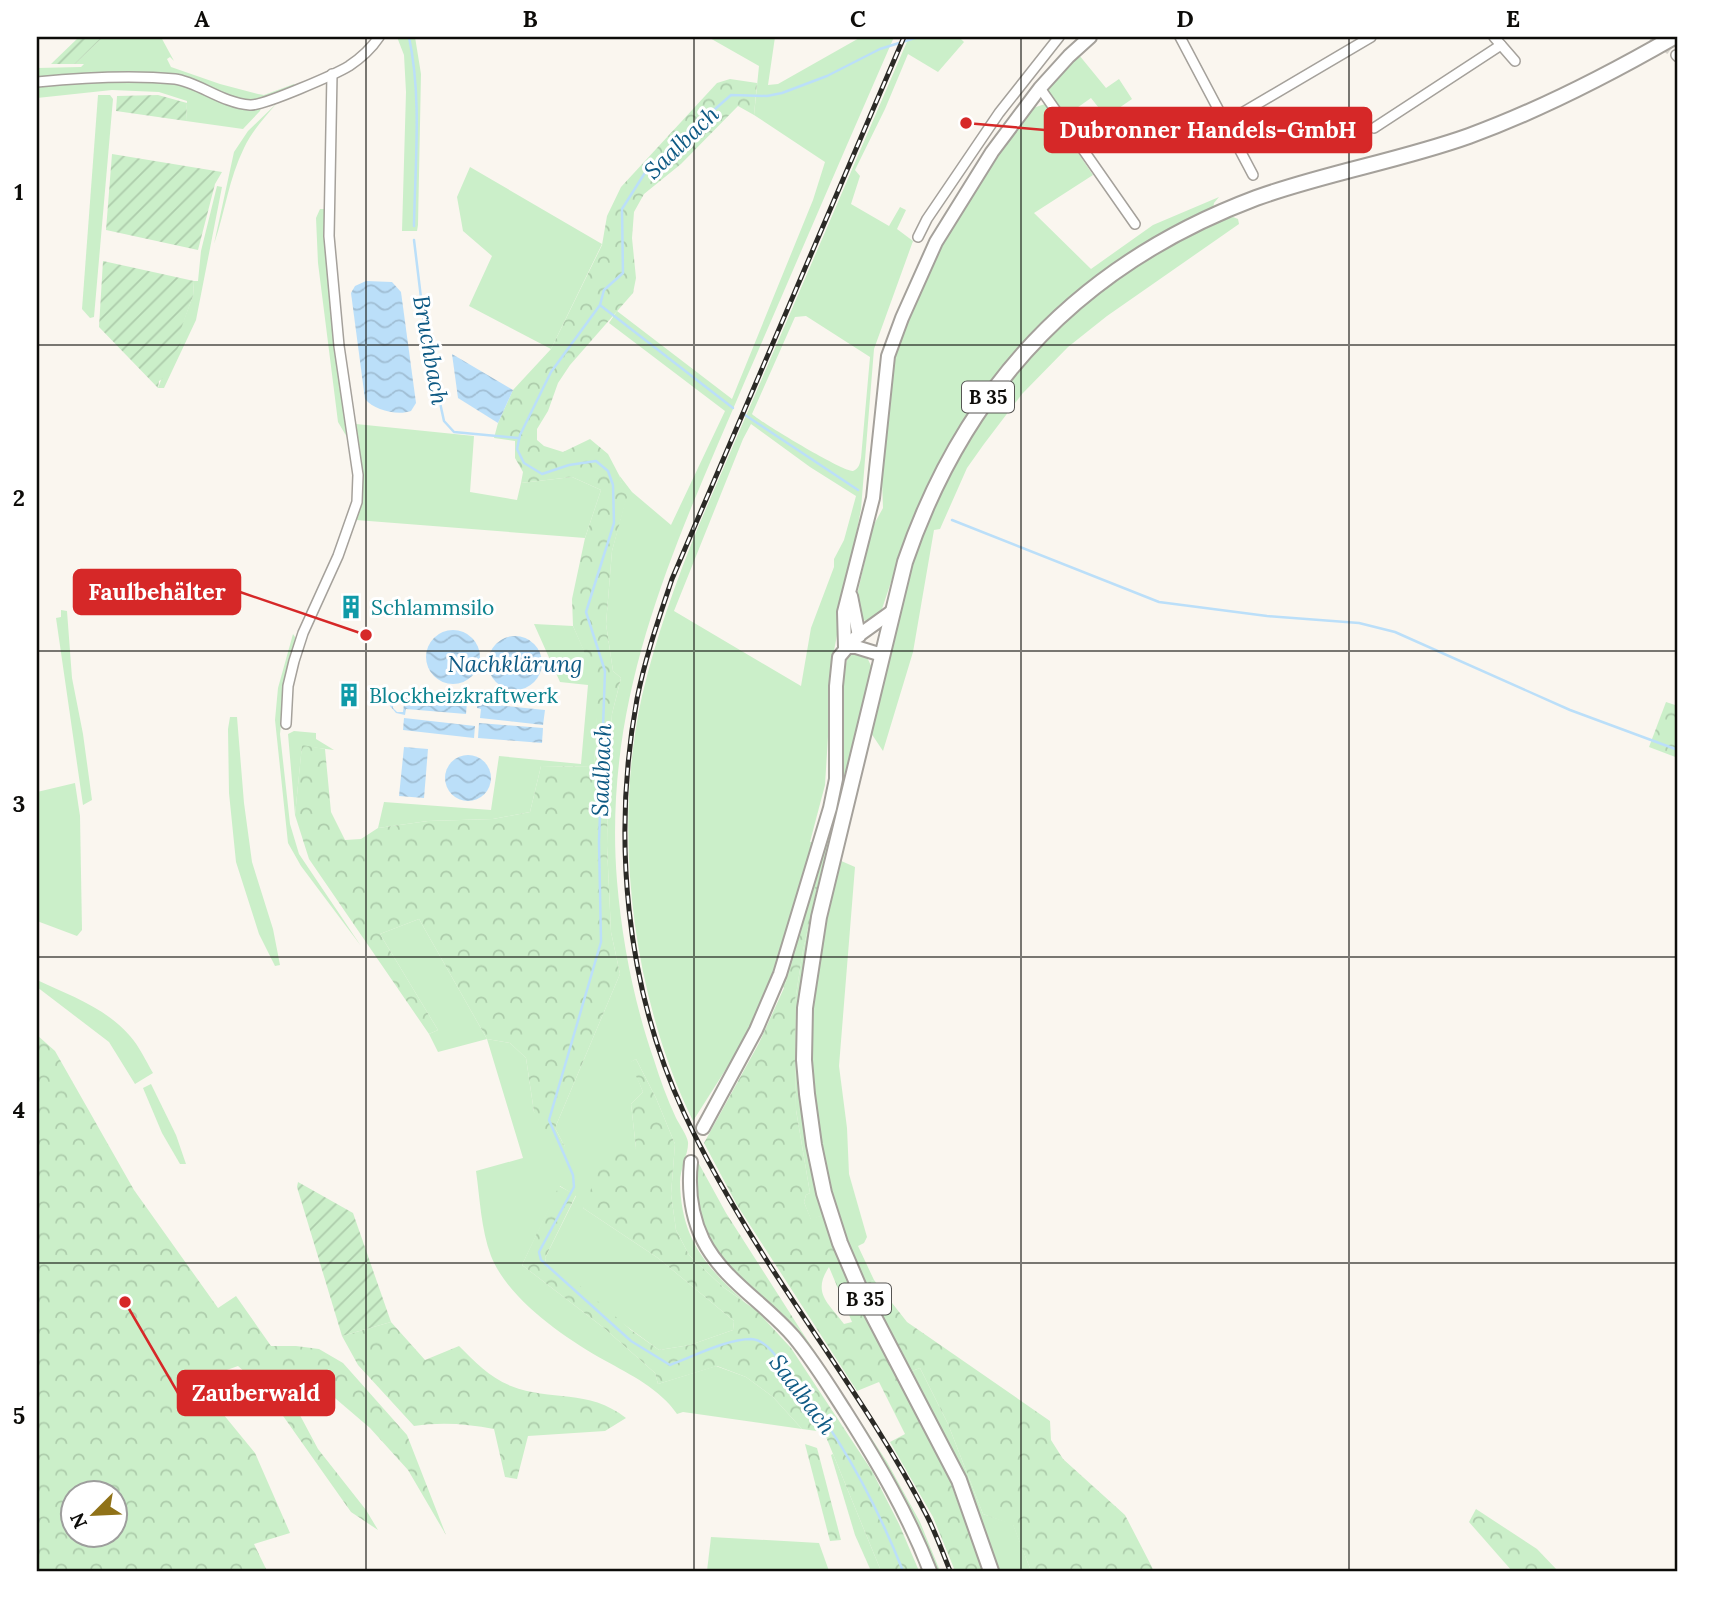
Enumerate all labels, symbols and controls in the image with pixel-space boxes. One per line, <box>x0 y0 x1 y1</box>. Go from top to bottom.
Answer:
text: A <box>194 4 210 33</box>
text: B <box>522 4 538 33</box>
text: C <box>850 4 866 33</box>
text: D <box>1176 4 1194 33</box>
text: E <box>1506 4 1520 33</box>
water label: Saalbach <box>637 99 725 185</box>
callout: Dubronner Handels-GmbH <box>1045 108 1371 152</box>
text: Dubronner Handels-GmbH <box>1059 115 1357 144</box>
text: 1 <box>14 177 24 206</box>
water label: Bruchbach <box>407 293 455 407</box>
road number: B 35 <box>962 382 1014 412</box>
text: 2 <box>13 483 25 512</box>
callout: Faulbehälter <box>74 570 240 614</box>
text: Faulbehälter <box>88 577 226 606</box>
building icon: Schlammsilo <box>337 593 365 621</box>
place label: Schlammsilo <box>371 594 494 621</box>
water label: Nachklärung <box>447 649 583 678</box>
building icon: Blockheizkraftwerk <box>335 681 363 709</box>
place label: Blockheizkraftwerk <box>369 682 559 709</box>
water label: Saalbach <box>585 723 617 817</box>
text: 3 <box>13 789 25 818</box>
text: 4 <box>13 1095 25 1124</box>
road number: B 35 <box>839 1284 891 1315</box>
water label: Saalbach <box>763 1348 843 1440</box>
callout: Zauberwald <box>178 1371 334 1415</box>
text: Zauberwald <box>192 1378 321 1407</box>
text: 5 <box>13 1401 25 1430</box>
north arrow <box>60 1478 130 1548</box>
text: N <box>64 1509 92 1533</box>

